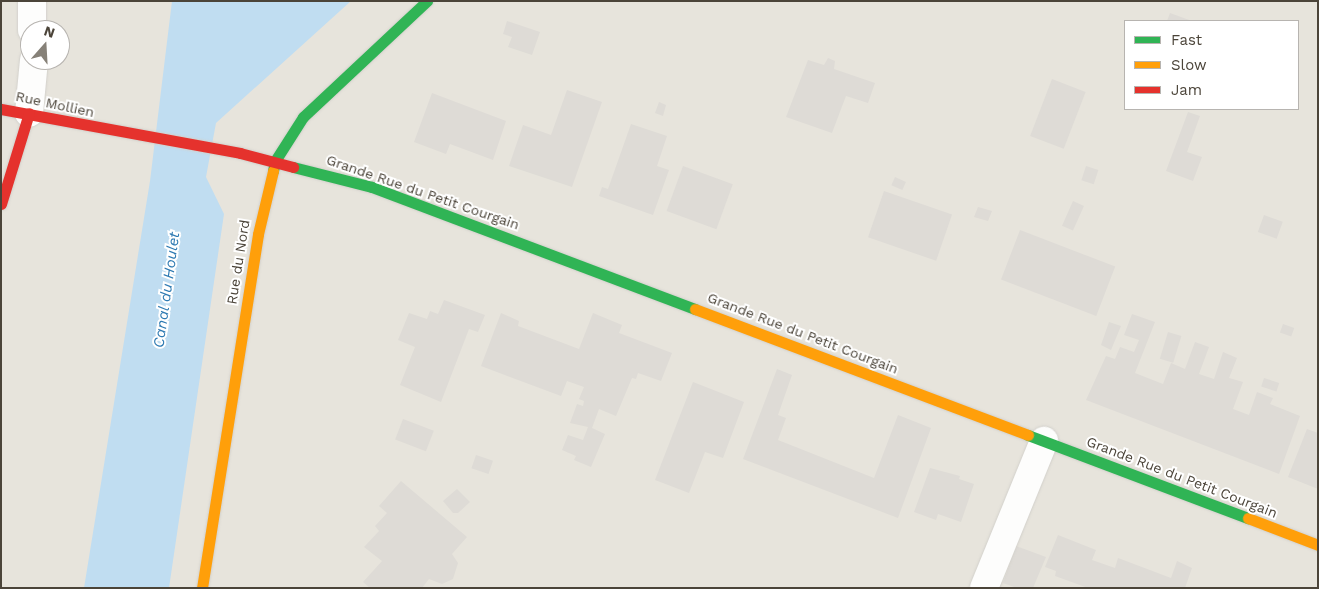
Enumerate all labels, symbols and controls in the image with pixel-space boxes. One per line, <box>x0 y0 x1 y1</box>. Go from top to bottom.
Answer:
north arrow <box>20 20 70 70</box>
legend <box>1124 20 1299 110</box>
text: N <box>42 23 57 41</box>
text: Fast <box>1171 31 1202 49</box>
text: Slow <box>1171 56 1207 74</box>
text: Jam <box>1171 81 1202 99</box>
street label: Rue Mollien <box>14 87 96 121</box>
street label: Grande Rue du Petit Courgain <box>324 151 522 233</box>
street label: Rue du Nord <box>223 218 253 306</box>
water label: Canal du Houlet <box>150 231 184 349</box>
street label: Grande Rue du Petit Courgain <box>705 289 901 377</box>
street label: Grande Rue du Petit Courgain <box>1084 433 1280 521</box>

